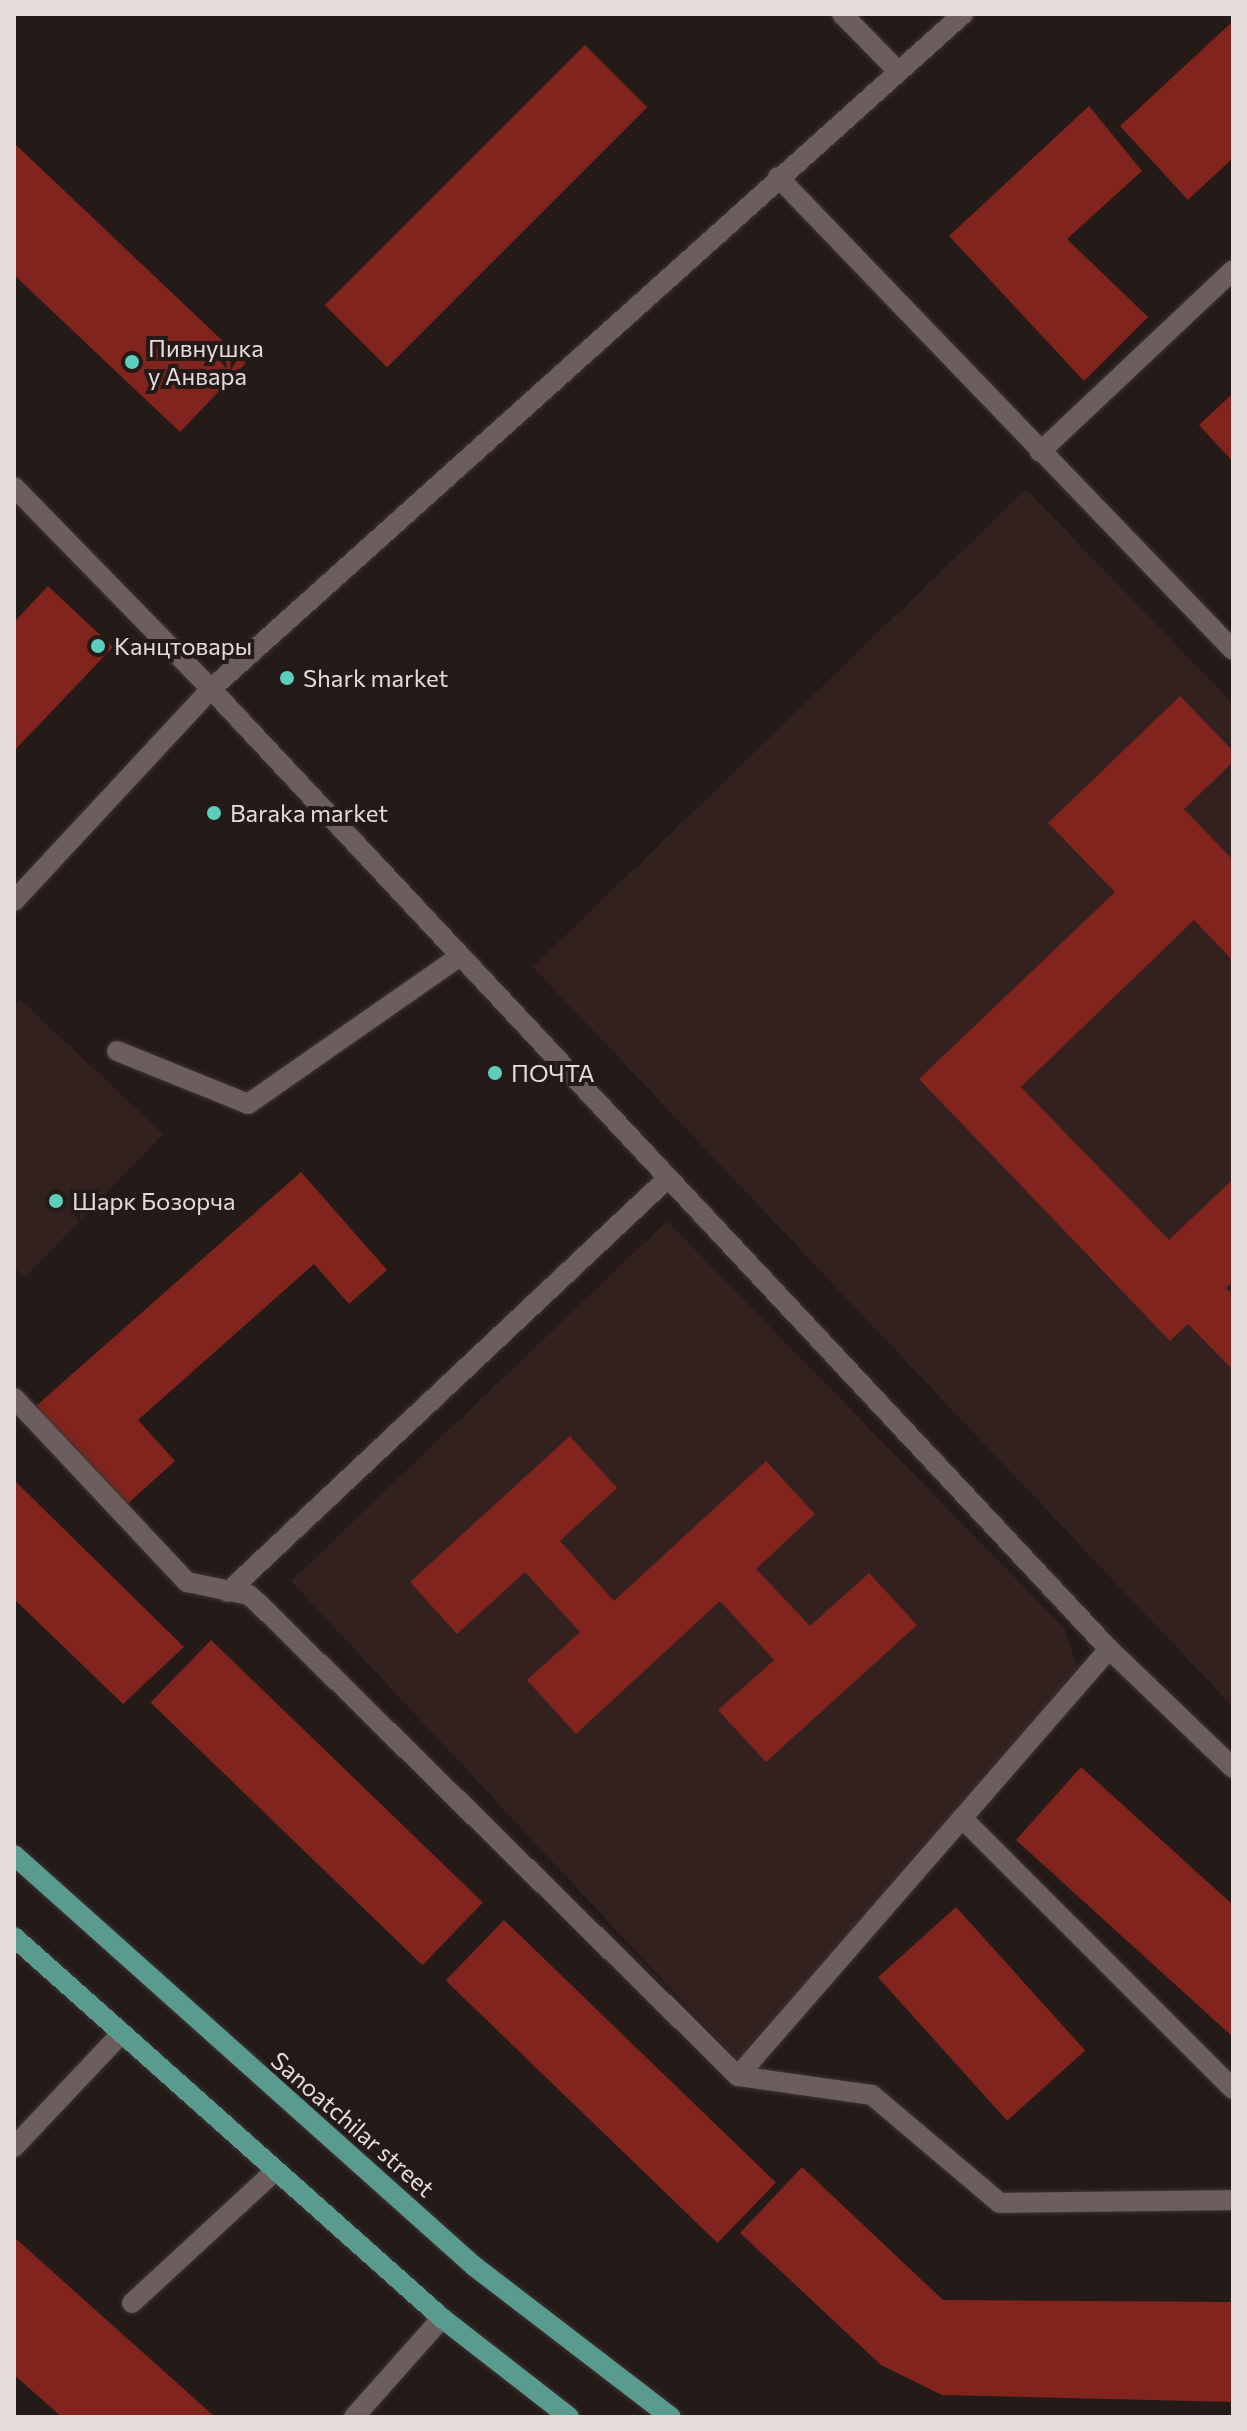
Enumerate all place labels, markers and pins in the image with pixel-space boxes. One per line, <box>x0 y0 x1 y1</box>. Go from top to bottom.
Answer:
place label: Пивнушка у Анвара <box>148 334 264 390</box>
marker: Пивнушка у Анвара <box>123 353 141 371</box>
place label: Канцтовары <box>114 632 252 660</box>
marker: Канцтовары <box>89 637 107 655</box>
place label: Shark market <box>303 664 448 692</box>
marker: Shark market <box>278 669 296 687</box>
place label: Baraka market <box>230 799 388 827</box>
marker: Baraka market <box>205 804 223 822</box>
place label: ПОЧТА <box>511 1059 595 1087</box>
marker: ПОЧТА <box>486 1064 504 1082</box>
place label: Шарк Бозорча <box>72 1187 236 1215</box>
marker: Шарк Бозорча <box>47 1192 65 1210</box>

